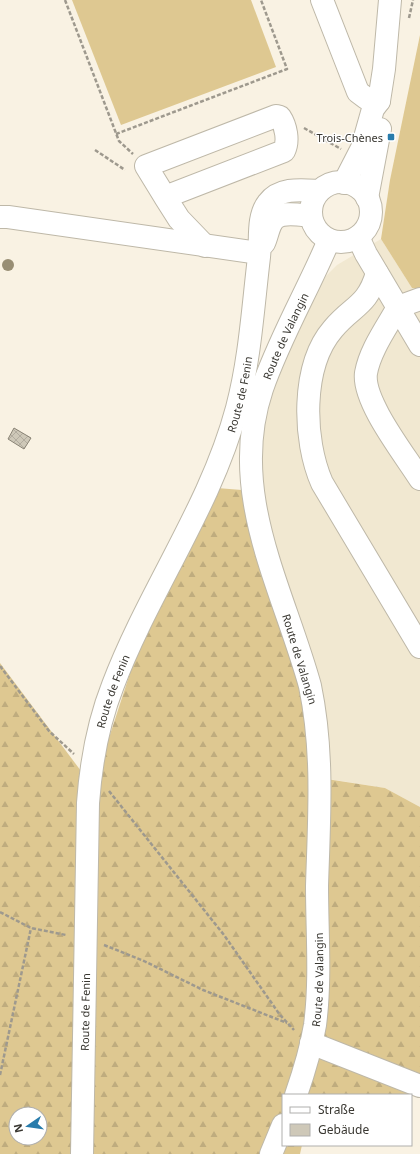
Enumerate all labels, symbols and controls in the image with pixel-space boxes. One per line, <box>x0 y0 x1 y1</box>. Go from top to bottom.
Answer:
place label: Trois-Chènes <box>317 130 383 145</box>
marker: Trois-Chènes <box>386 132 396 142</box>
street label: Route de Valangin <box>259 290 311 381</box>
street label: Route de Fenin <box>223 355 255 434</box>
street label: Route de Valangin <box>279 612 321 706</box>
street label: Route de Fenin <box>92 652 132 730</box>
street label: Route de Valangin <box>307 932 326 1028</box>
street label: Route de Fenin <box>76 973 93 1051</box>
legend <box>282 1094 412 1146</box>
text: Straße <box>318 1101 355 1118</box>
north arrow <box>8 1106 48 1146</box>
text: Gebäude <box>318 1121 369 1138</box>
text: N <box>9 1122 26 1134</box>

